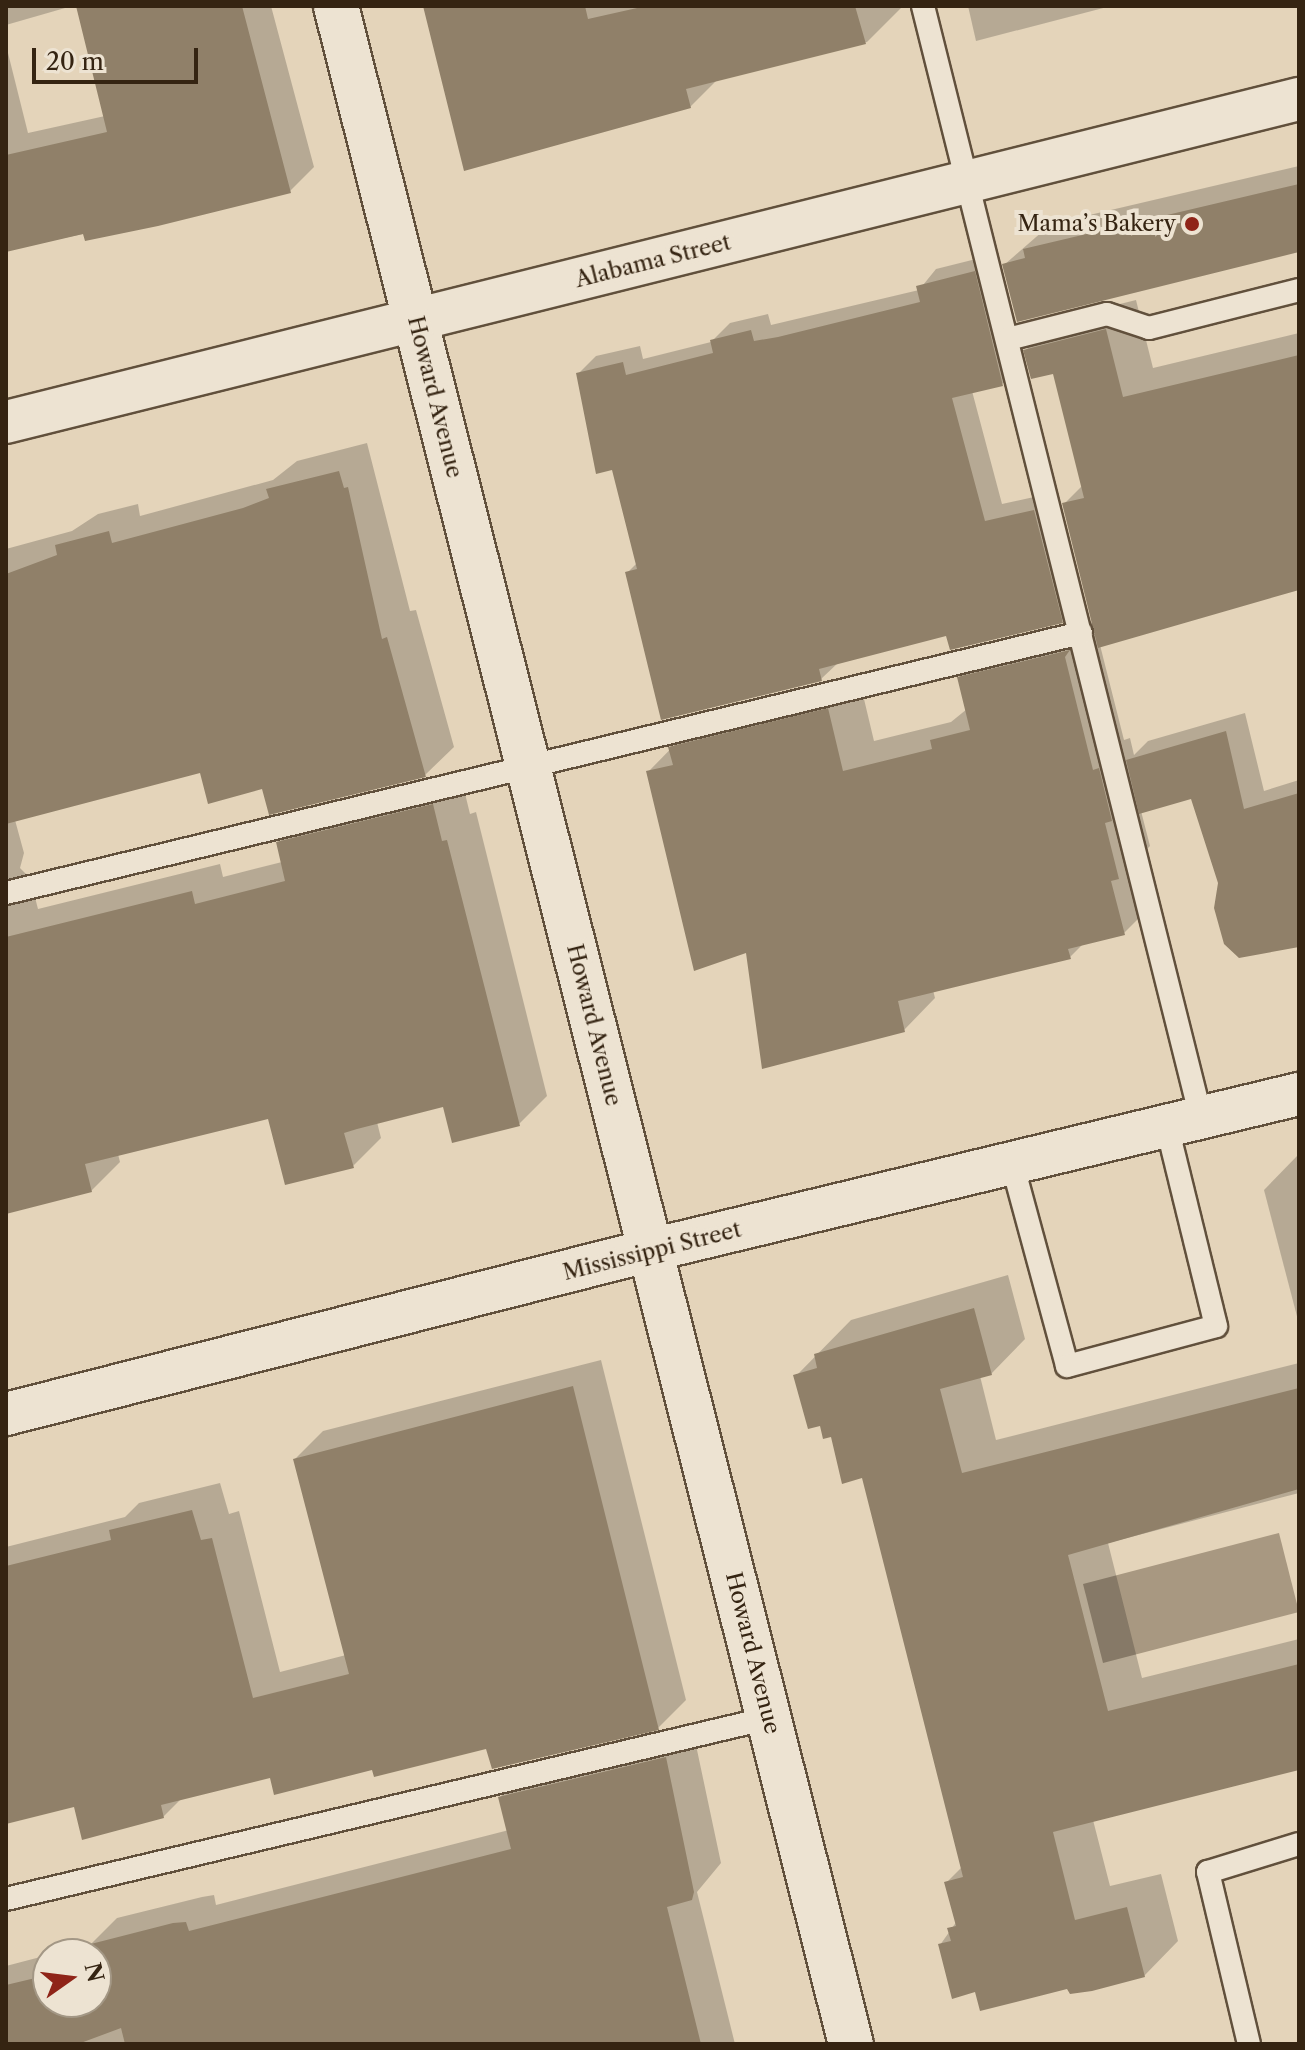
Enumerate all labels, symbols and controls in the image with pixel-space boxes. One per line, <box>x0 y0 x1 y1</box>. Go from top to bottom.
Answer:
scale bar <box>36 32 202 82</box>
text: 20 m <box>46 47 104 76</box>
place label: Mama’s Bakery <box>1018 211 1176 237</box>
marker: Mama’s Bakery <box>1183 215 1201 233</box>
street label: Alabama Street <box>572 229 734 293</box>
street label: Howard Avenue <box>402 313 468 481</box>
street label: Howard Avenue <box>561 941 627 1109</box>
street label: Mississippi Street <box>560 1216 744 1286</box>
street label: Howard Avenue <box>720 1569 786 1737</box>
north arrow <box>32 1938 112 2018</box>
text: N <box>78 1960 109 1985</box>

